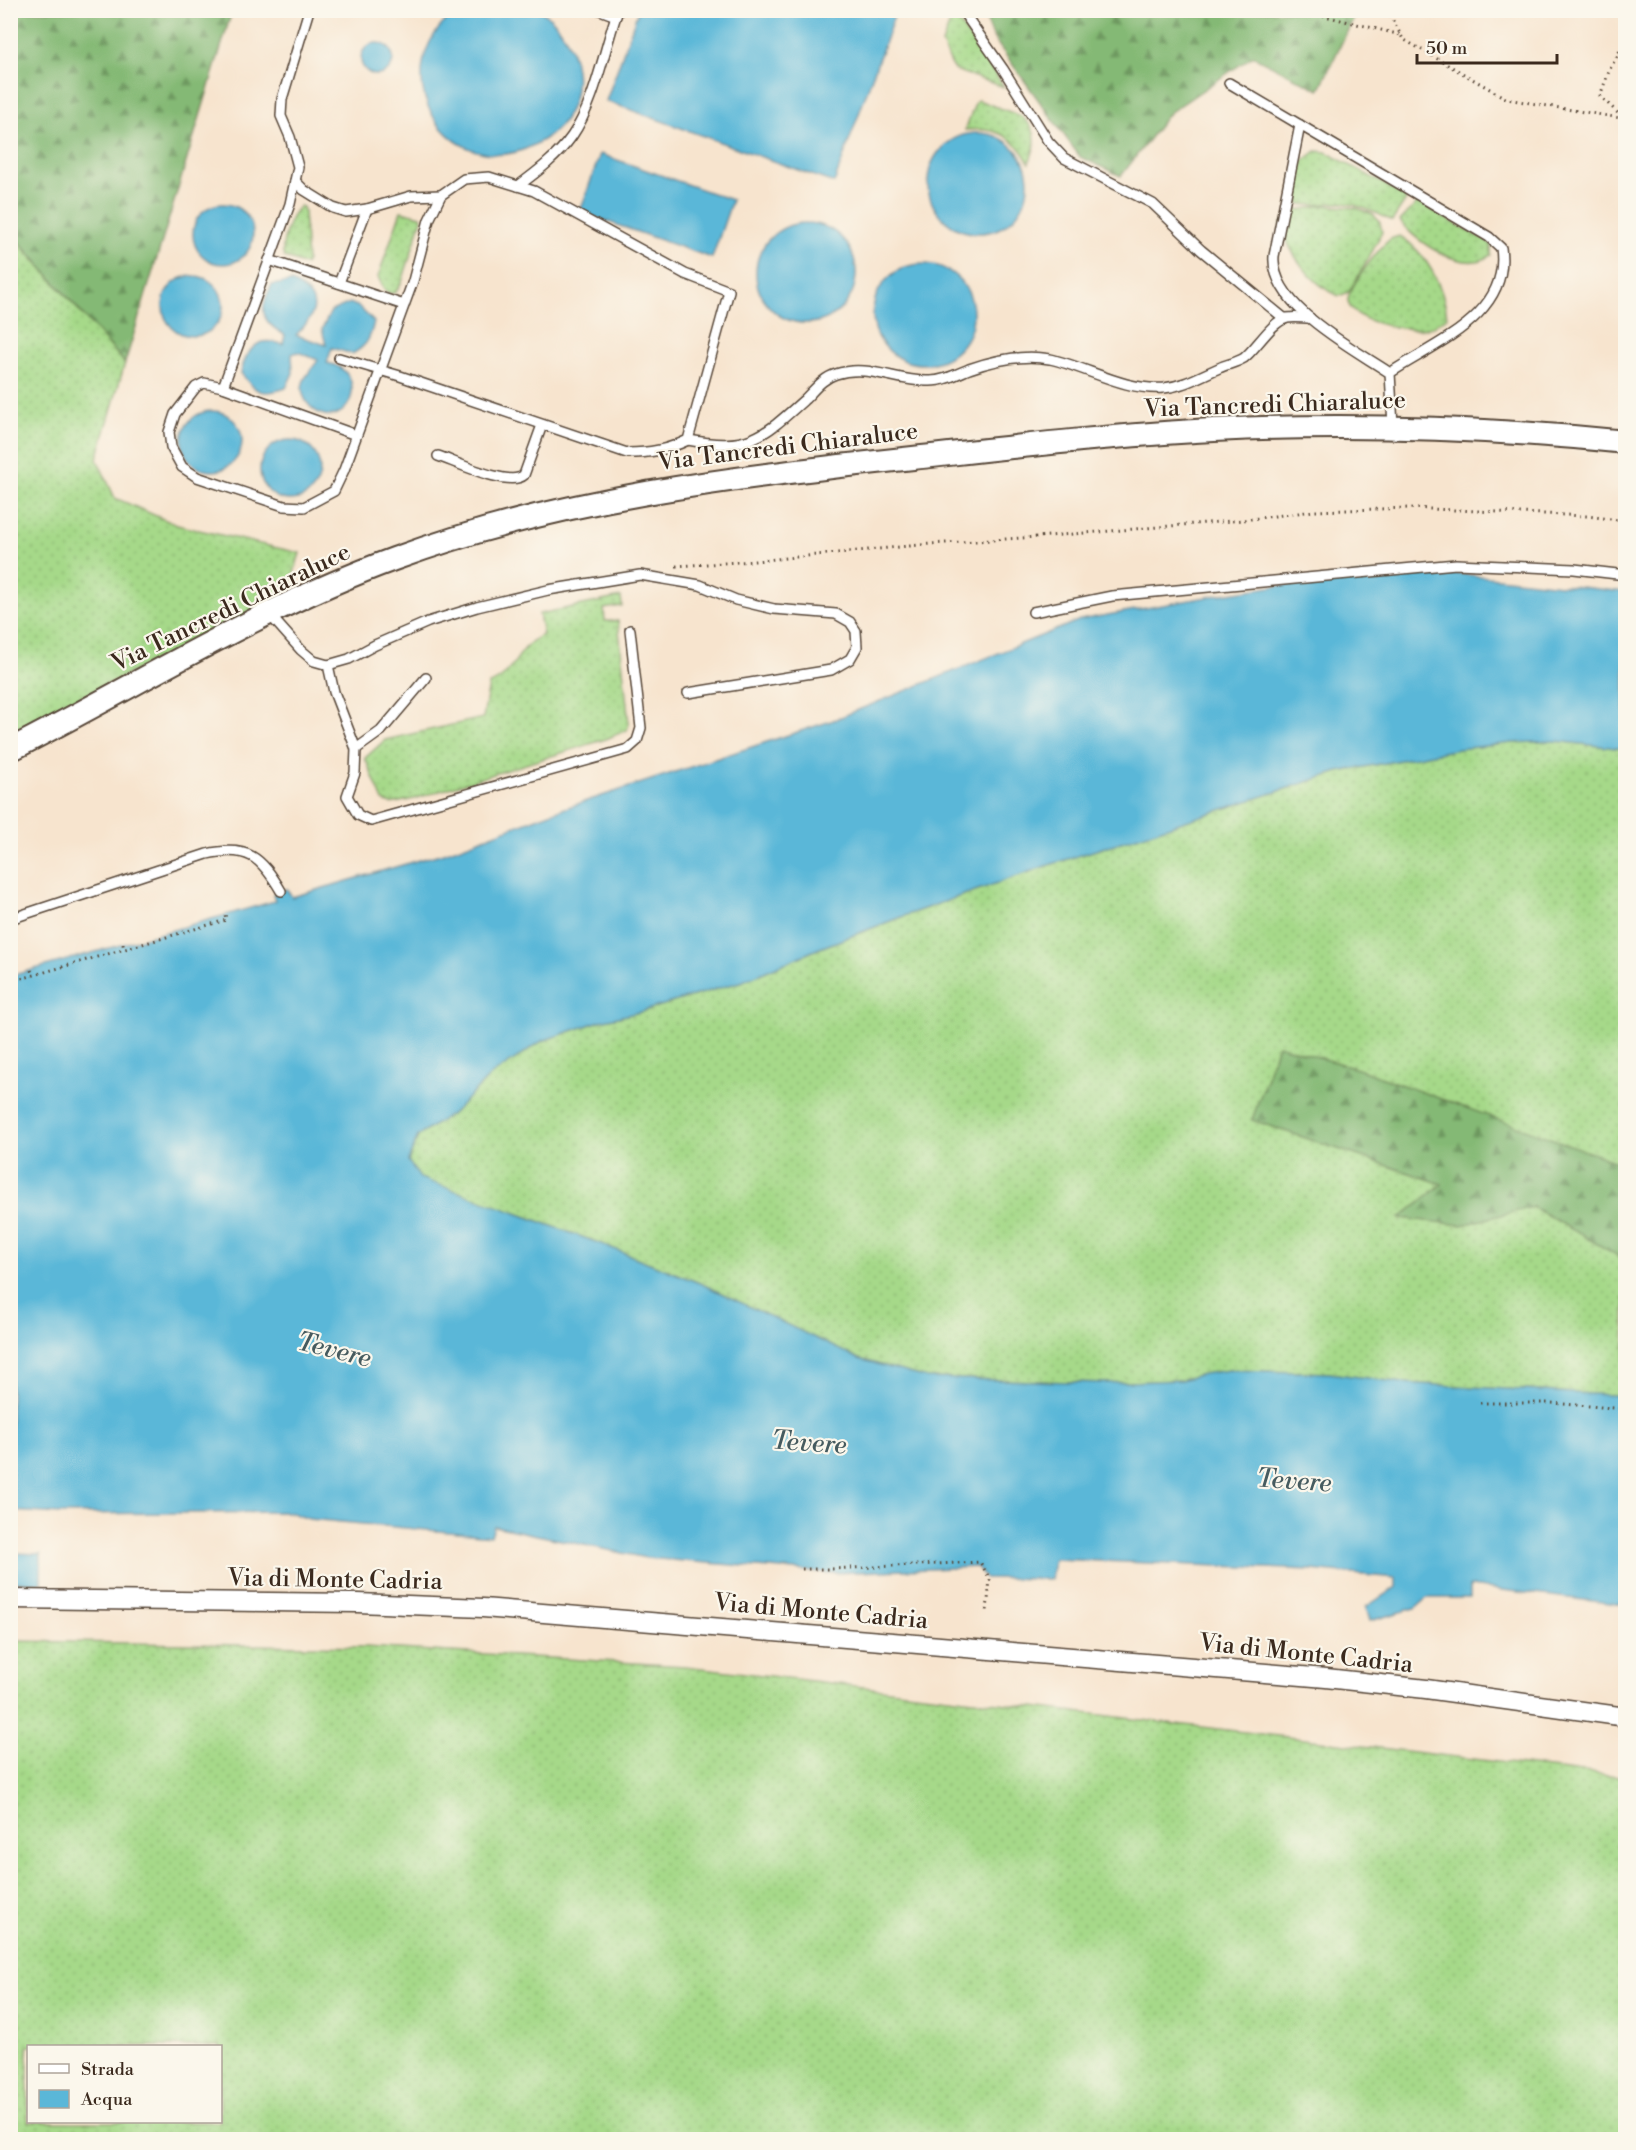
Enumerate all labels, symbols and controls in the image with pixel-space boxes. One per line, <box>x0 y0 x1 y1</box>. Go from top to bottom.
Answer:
scale bar <box>1417 27 1556 65</box>
text: 50 m <box>1426 37 1468 60</box>
street label: Via Tancredi Chiaraluce <box>1143 385 1406 425</box>
street label: Via Tancredi Chiaraluce <box>655 416 920 478</box>
street label: Via Tancredi Chiaraluce <box>106 537 355 679</box>
water label: Tevere <box>294 1325 374 1375</box>
water label: Tevere <box>770 1424 848 1462</box>
water label: Tevere <box>1255 1462 1333 1500</box>
street label: Via di Monte Cadria <box>226 1563 444 1597</box>
street label: Via di Monte Cadria <box>712 1588 930 1636</box>
street label: Via di Monte Cadria <box>1197 1628 1415 1680</box>
legend <box>27 2045 222 2123</box>
text: Strada <box>81 2058 135 2081</box>
text: Acqua <box>80 2088 133 2111</box>

